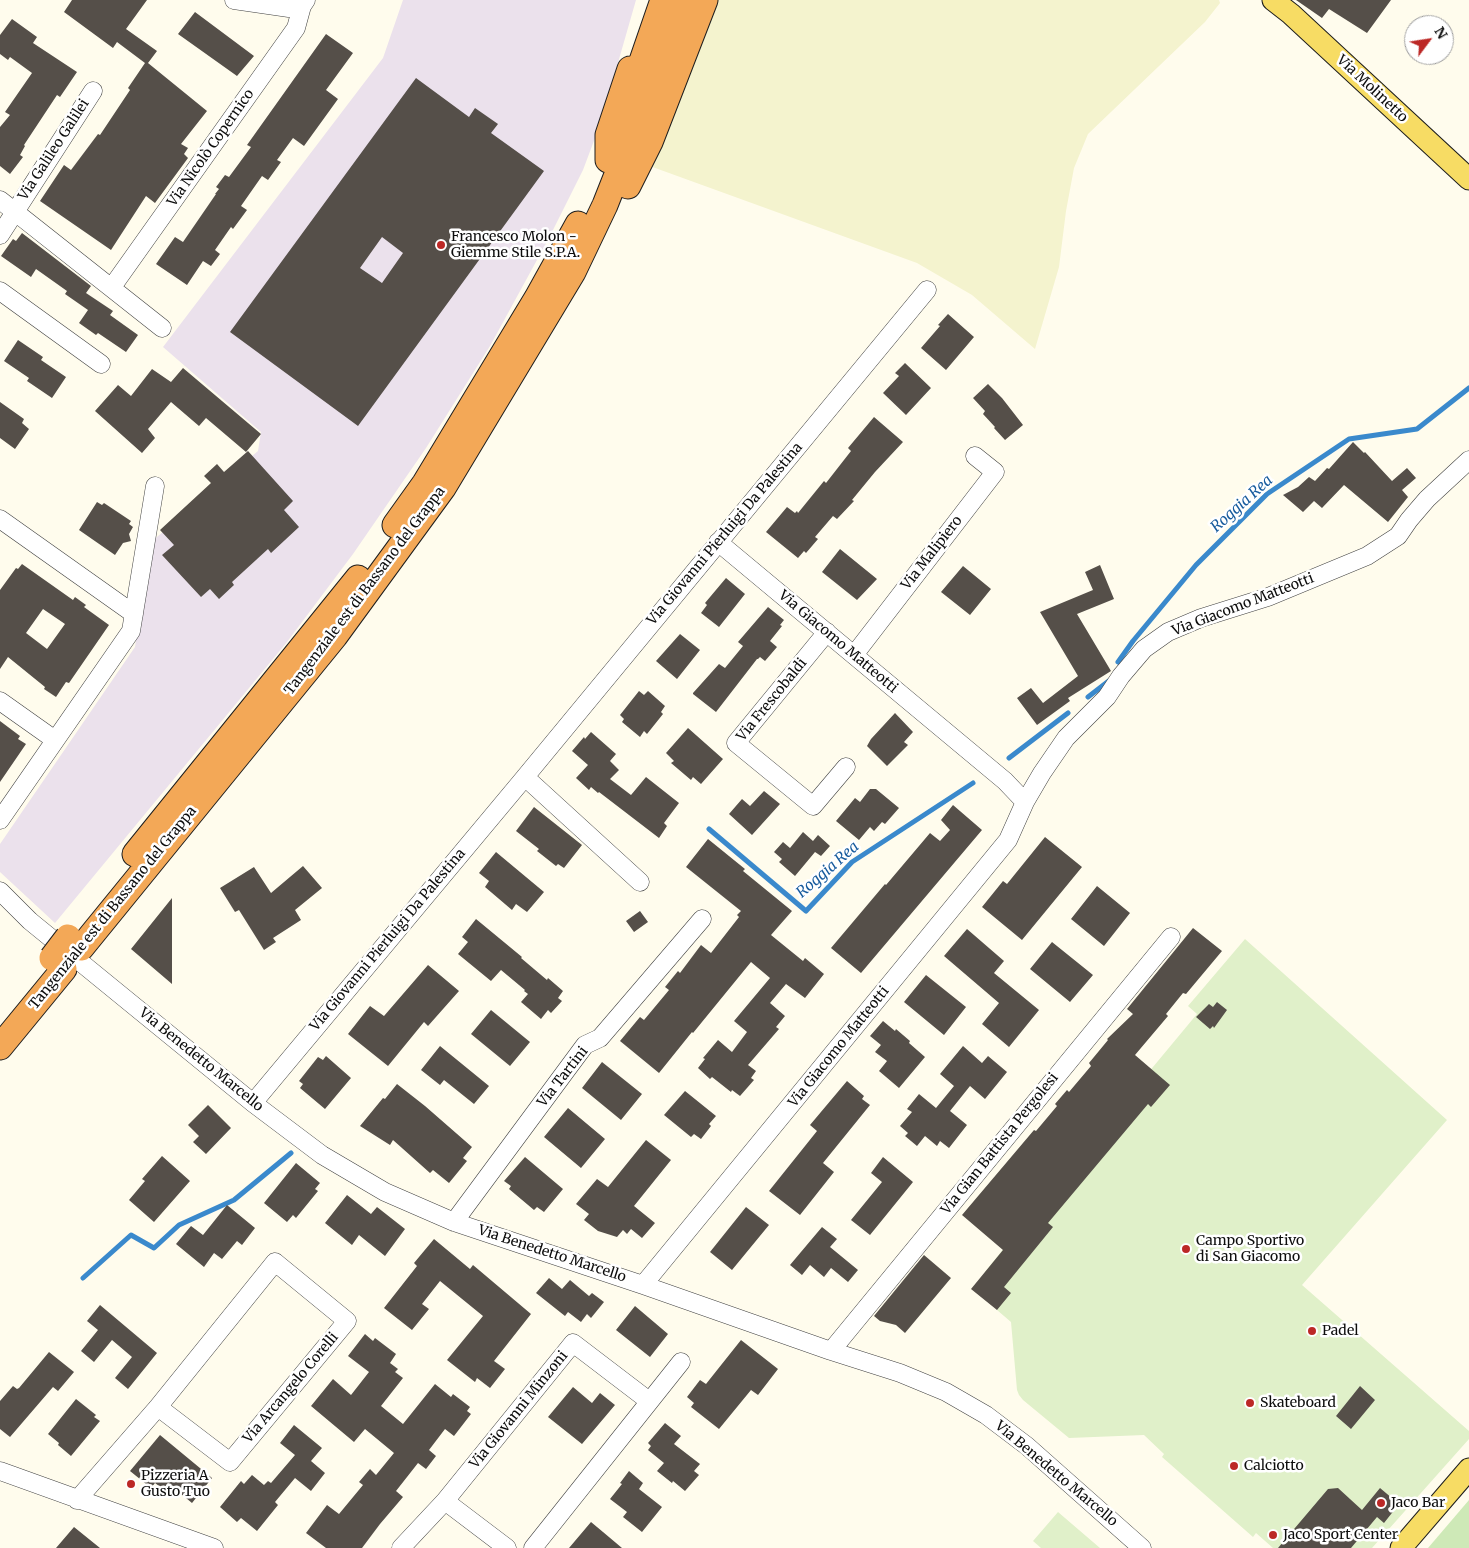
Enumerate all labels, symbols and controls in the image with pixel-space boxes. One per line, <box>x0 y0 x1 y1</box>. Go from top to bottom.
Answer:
north arrow <box>1404 15 1454 65</box>
text: N <box>1430 23 1452 42</box>
street label: Via Molinetto <box>1333 52 1411 126</box>
street label: Via Nicolò Copernico <box>164 86 258 210</box>
street label: Via Galileo Galilei <box>15 96 93 204</box>
place label: Francesco Molon - Giemme Stile S.P.A. <box>451 229 580 262</box>
marker: Francesco Molon - Giemme Stile S.P.A. <box>435 239 447 251</box>
street label: Via Giovanni Pierluigi Da Palestina <box>644 439 806 629</box>
water label: Roggia Rea <box>1207 472 1277 536</box>
street label: Tangenziale est di Bassano del Grappa <box>281 484 449 698</box>
street label: Via Malipiero <box>898 513 966 593</box>
street label: Via Giacomo Matteotti <box>1170 570 1316 640</box>
street label: Via Giacomo Matteotti <box>775 587 901 697</box>
street label: Via Frescobaldi <box>733 655 811 745</box>
street label: Tangenziale est di Bassano del Grappa <box>26 803 200 1013</box>
water label: Roggia Rea <box>793 838 863 902</box>
street label: Via Giovanni Pierluigi Da Palestina <box>307 845 469 1035</box>
street label: Via Giacomo Matteotti <box>785 983 893 1111</box>
street label: Via Benedetto Marcello <box>136 1005 266 1115</box>
street label: Via Tartini <box>534 1044 592 1110</box>
street label: Via Gian Battista Pergolesi <box>938 1070 1062 1218</box>
street label: Via Benedetto Marcello <box>476 1222 628 1286</box>
place label: Campo Sportivo di San Giacomo <box>1196 1233 1304 1266</box>
marker: Campo Sportivo di San Giacomo <box>1180 1243 1192 1255</box>
place label: Padel <box>1322 1323 1359 1339</box>
marker: Padel <box>1306 1325 1318 1337</box>
street label: Via Arcangelo Corelli <box>240 1329 342 1447</box>
street label: Via Giovanni Minzoni <box>467 1348 571 1472</box>
place label: Skateboard <box>1260 1395 1336 1411</box>
marker: Skateboard <box>1244 1397 1256 1409</box>
street label: Via Benedetto Marcello <box>991 1418 1121 1530</box>
place label: Calciotto <box>1244 1458 1304 1474</box>
marker: Calciotto <box>1228 1460 1240 1472</box>
place label: Pizzeria A Gusto Tuo <box>141 1468 210 1500</box>
marker: Pizzeria A Gusto Tuo <box>125 1478 137 1490</box>
place label: Jaco Bar <box>1391 1495 1445 1511</box>
marker: Jaco Bar <box>1375 1497 1387 1509</box>
place label: Jaco Sport Center <box>1283 1527 1398 1543</box>
marker: Jaco Sport Center <box>1267 1529 1279 1541</box>

